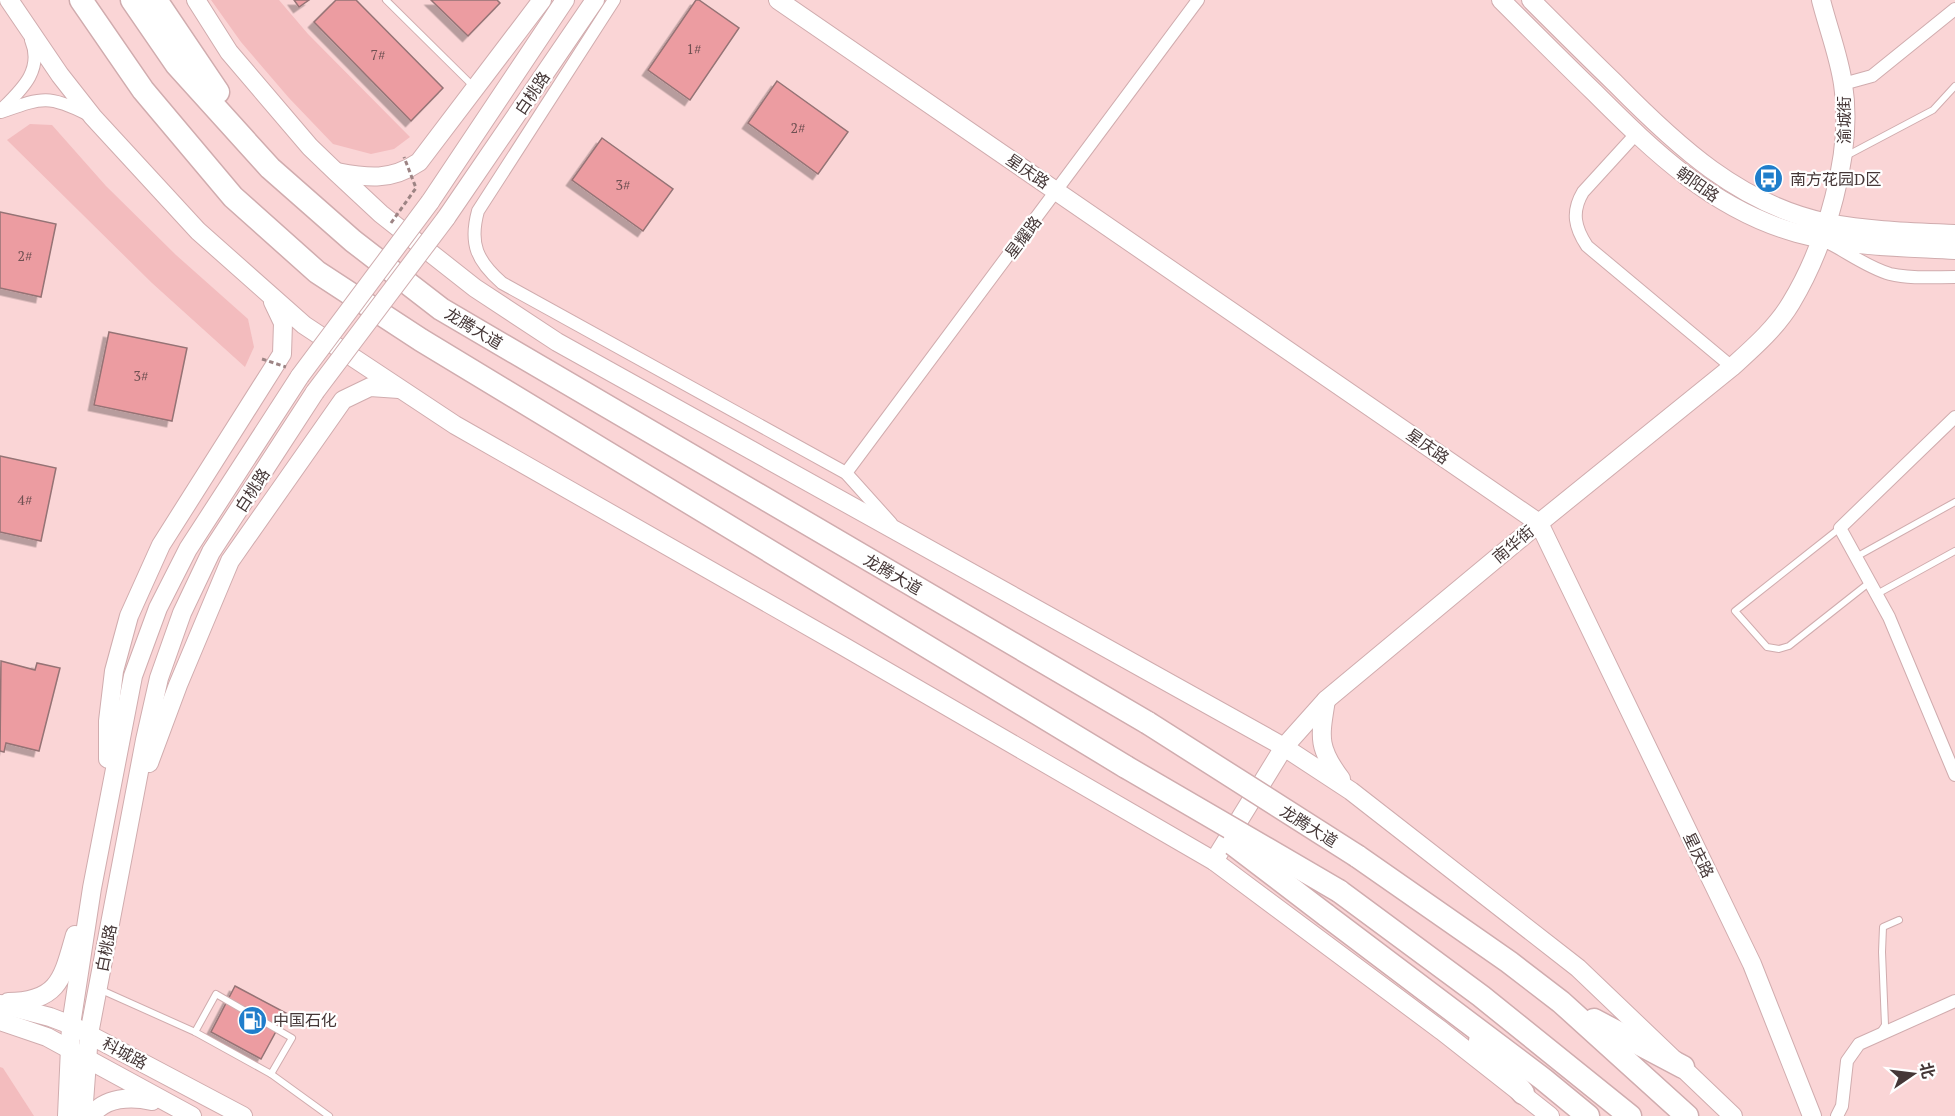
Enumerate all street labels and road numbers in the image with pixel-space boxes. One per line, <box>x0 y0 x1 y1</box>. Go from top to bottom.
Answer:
street label: 白桃路 <box>509 67 555 119</box>
street label: 渝城街 <box>1833 96 1855 144</box>
street label: 星庆路 <box>1002 148 1054 194</box>
street label: 朝阳路 <box>1672 161 1724 207</box>
street label: 星耀路 <box>1000 211 1046 263</box>
street label: 龙腾大道 <box>441 302 507 354</box>
street label: 星庆路 <box>1402 423 1454 469</box>
street label: 白桃路 <box>230 464 274 516</box>
street label: 南华街 <box>1488 520 1538 568</box>
street label: 龙腾大道 <box>860 548 926 600</box>
street label: 龙腾大道 <box>1276 800 1342 852</box>
street label: 星庆路 <box>1679 829 1719 881</box>
street label: 白桃路 <box>91 922 121 974</box>
street label: 科城路 <box>99 1032 151 1074</box>

